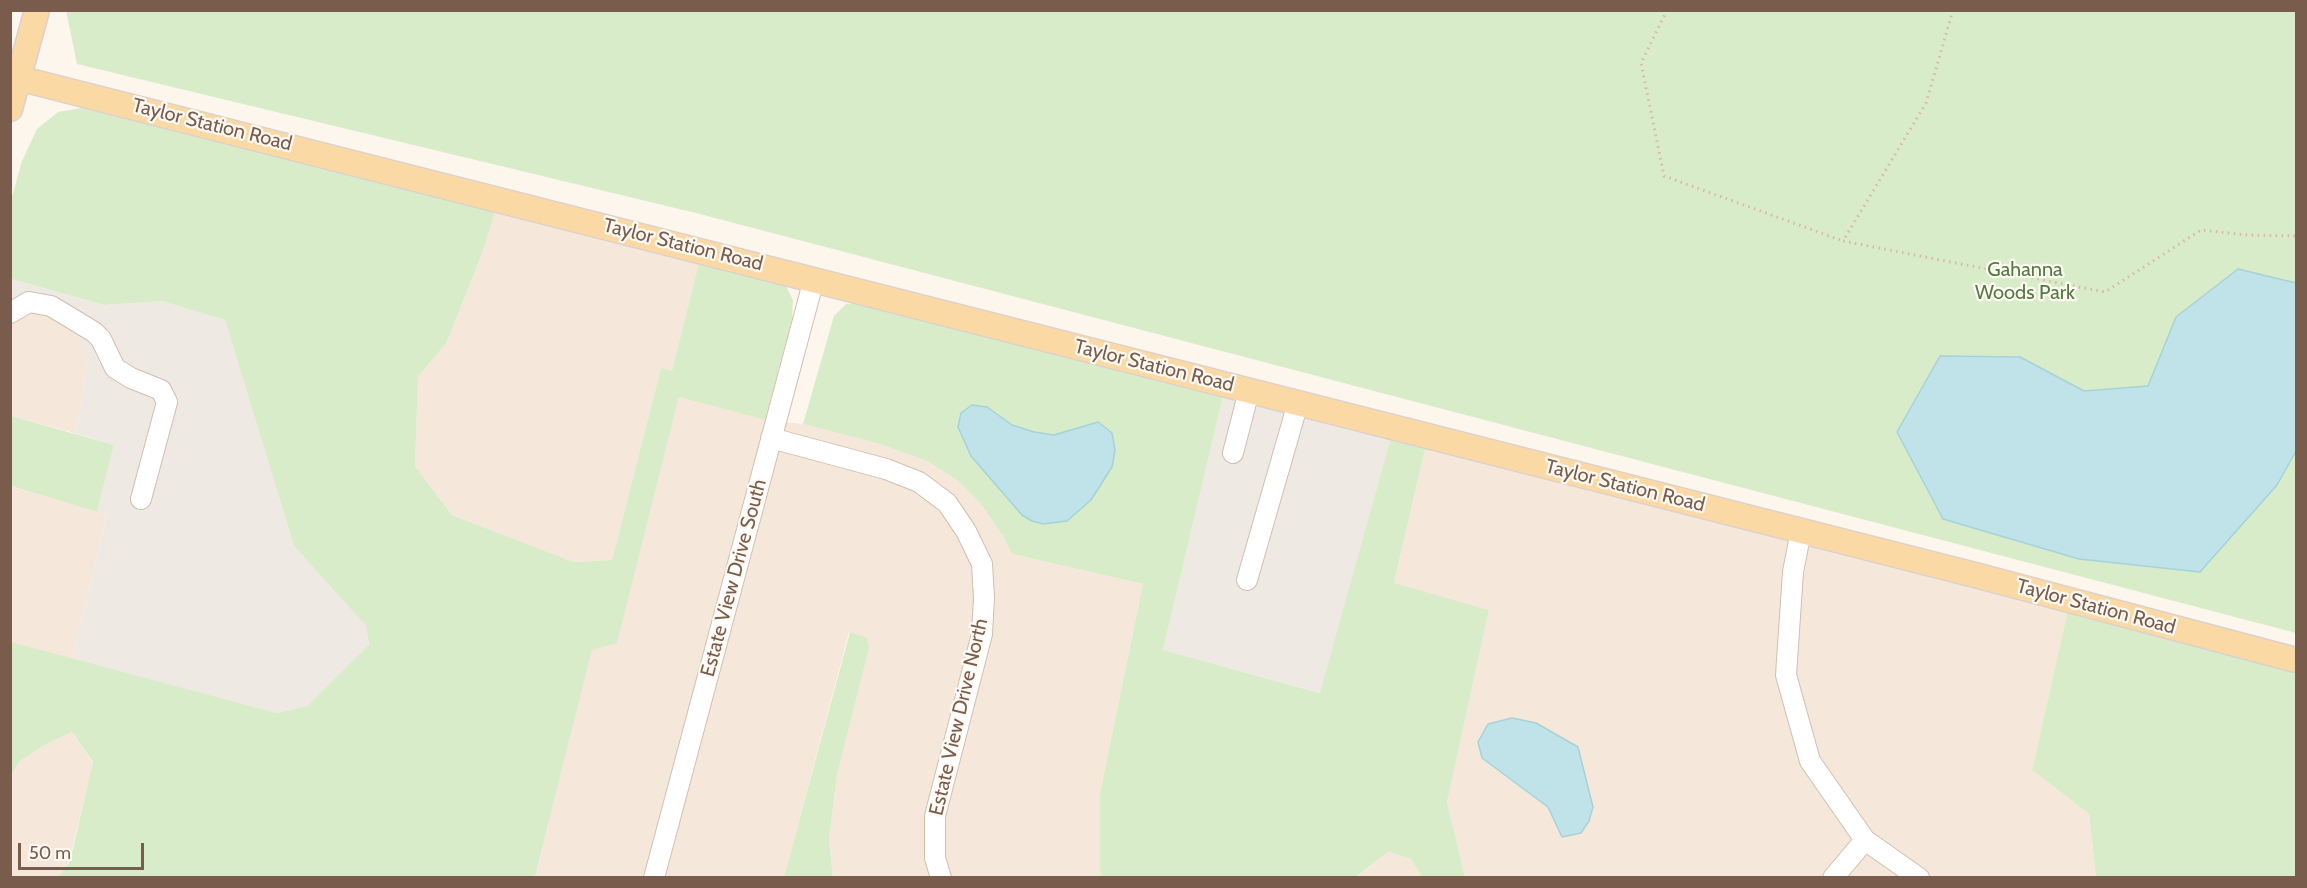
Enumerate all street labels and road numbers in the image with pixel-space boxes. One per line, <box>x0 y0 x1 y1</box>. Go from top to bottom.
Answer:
street label: Taylor Station Road <box>130 94 294 156</box>
street label: Taylor Station Road <box>601 214 765 276</box>
street label: Taylor Station Road <box>1072 335 1236 397</box>
street label: Taylor Station Road <box>1543 455 1707 517</box>
street label: Estate View Drive South <box>696 477 772 679</box>
street label: Taylor Station Road <box>2014 574 2178 640</box>
street label: Estate View Drive North <box>925 616 993 818</box>

